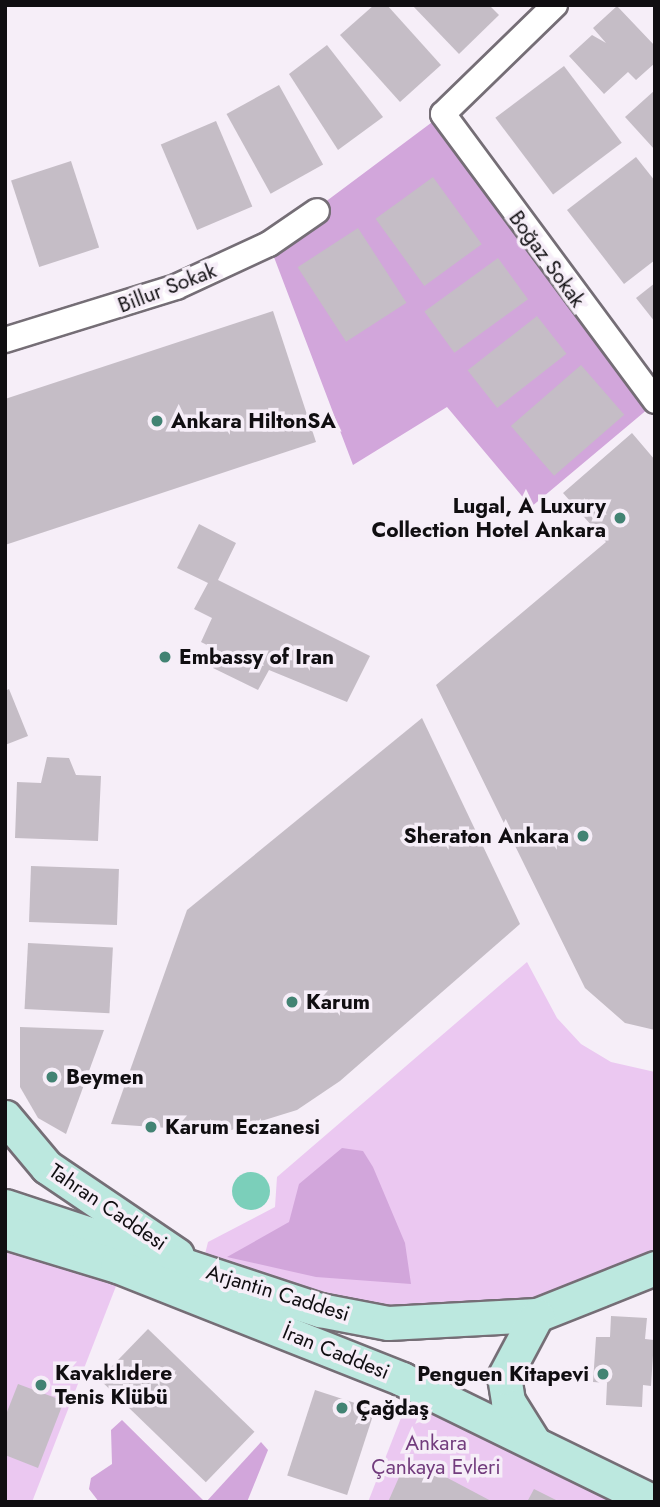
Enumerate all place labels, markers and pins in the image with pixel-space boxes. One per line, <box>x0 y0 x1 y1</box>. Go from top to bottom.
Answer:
place label: Ankara HiltonSA <box>171 408 336 434</box>
marker: Ankara HiltonSA <box>149 413 165 429</box>
place label: Lugal, A Luxury Collection Hotel Ankara <box>371 493 606 543</box>
marker: Lugal, A Luxury Collection Hotel Ankara <box>612 510 628 526</box>
place label: Embassy of Iran <box>179 644 334 670</box>
marker: Embassy of Iran <box>157 649 173 665</box>
place label: Sheraton Ankara <box>404 823 569 849</box>
marker: Sheraton Ankara <box>575 828 591 844</box>
place label: Karum <box>306 989 370 1015</box>
marker: Karum <box>284 994 300 1010</box>
place label: Beymen <box>66 1064 144 1090</box>
marker: Beymen <box>44 1069 60 1085</box>
place label: Karum Eczanesi <box>165 1114 320 1140</box>
marker: Karum Eczanesi <box>143 1119 159 1135</box>
place label: Kavaklıdere Tenis Klübü <box>55 1360 172 1410</box>
place label: Penguen Kitapevi <box>417 1361 589 1387</box>
marker: Penguen Kitapevi <box>595 1366 611 1382</box>
marker: Kavaklıdere Tenis Klübü <box>33 1377 49 1393</box>
place label: Çağdaş <box>356 1395 429 1421</box>
marker: Çağdaş <box>334 1400 350 1416</box>

